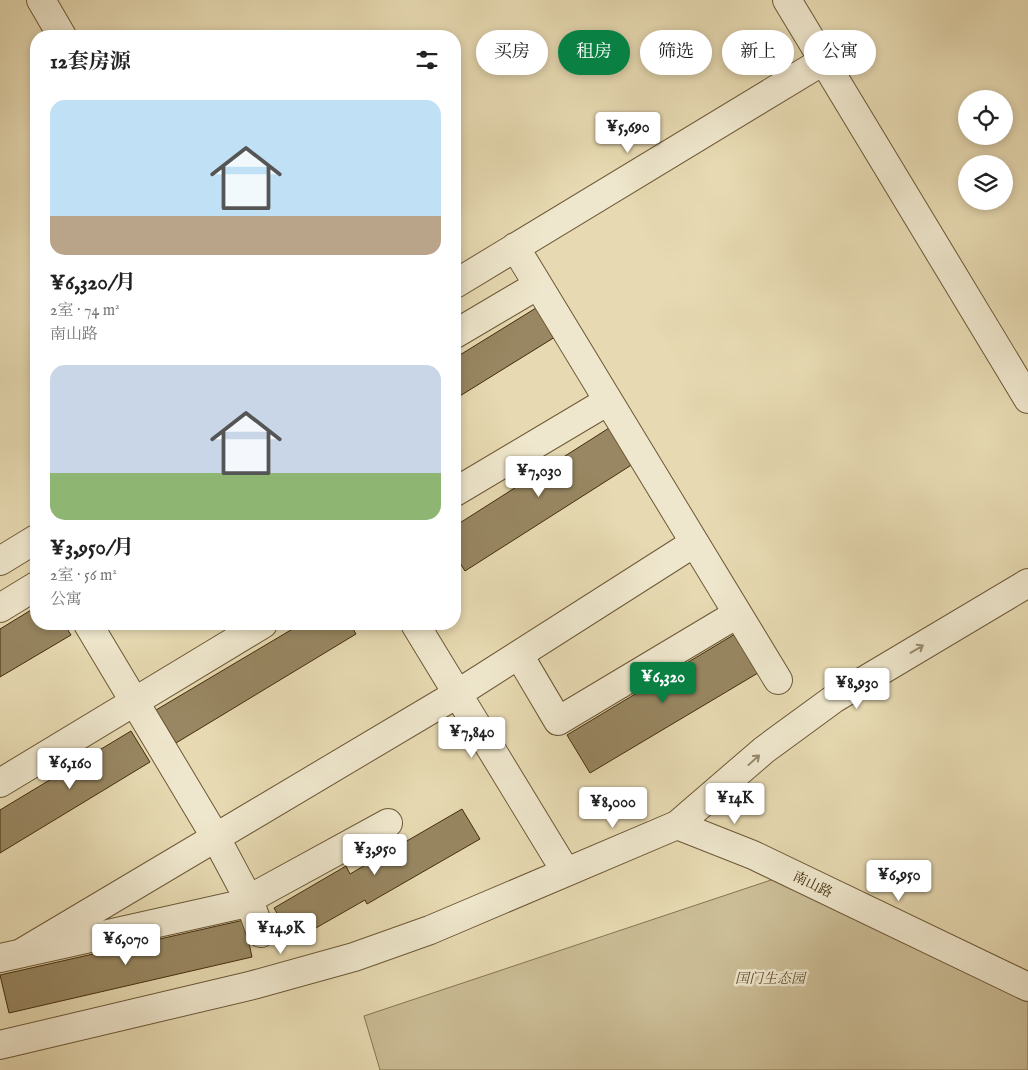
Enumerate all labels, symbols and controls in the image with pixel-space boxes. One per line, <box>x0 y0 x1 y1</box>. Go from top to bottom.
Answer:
chip: 买房 <box>476 30 548 75</box>
chip: 租房 <box>558 30 630 75</box>
chip: 筛选 <box>640 30 712 75</box>
chip: 新上 <box>722 30 794 75</box>
chip: 公寓 <box>804 30 876 75</box>
icon: filters <box>413 46 441 74</box>
text: 12套房源 <box>50 49 131 76</box>
map controls <box>958 90 1013 210</box>
button: locate <box>958 90 1013 145</box>
pin: ¥5,690 <box>587 112 669 154</box>
text: ¥5,690 <box>606 118 650 138</box>
icon: home <box>201 133 291 223</box>
button: layers <box>958 155 1013 210</box>
text: ¥6,320/月 <box>50 270 136 297</box>
text: 2室 · 74 m² <box>50 301 120 321</box>
text: 南山路 <box>50 325 98 345</box>
icon: home <box>201 398 291 488</box>
pin: ¥7,030 <box>498 456 580 498</box>
text: ¥7,030 <box>516 462 562 482</box>
text: ¥3,950/月 <box>50 535 134 562</box>
text: 2室 · 56 m² <box>50 566 117 586</box>
text: 公寓 <box>50 590 82 610</box>
one-way arrow <box>910 644 924 654</box>
pin: ¥6,320 <box>622 662 704 704</box>
text: ¥6,320 <box>641 668 685 688</box>
pin: ¥8,930 <box>816 668 898 710</box>
text: ¥8,930 <box>835 674 879 694</box>
pin: ¥7,840 <box>431 716 513 759</box>
text: ¥7,840 <box>449 723 495 743</box>
pin: ¥6,160 <box>29 748 111 790</box>
text: ¥6,160 <box>48 754 92 774</box>
one-way arrow <box>747 754 760 766</box>
pin: ¥14K <box>705 782 765 825</box>
pin: ¥8,000 <box>572 786 654 829</box>
text: ¥14K <box>716 789 754 809</box>
text: ¥8,000 <box>590 793 636 813</box>
pin: ¥3,950 <box>334 834 416 876</box>
text: ¥3,950 <box>354 840 396 860</box>
pin: ¥6,950 <box>858 860 940 902</box>
text: ¥6,950 <box>877 866 921 886</box>
street label: 南山路 <box>790 868 835 902</box>
pin: ¥14.9K <box>240 912 322 955</box>
text: ¥14.9K <box>257 919 305 939</box>
pin: ¥6,070 <box>85 924 167 966</box>
text: ¥6,070 <box>103 930 149 950</box>
park label: 国门生态园 <box>735 970 807 988</box>

